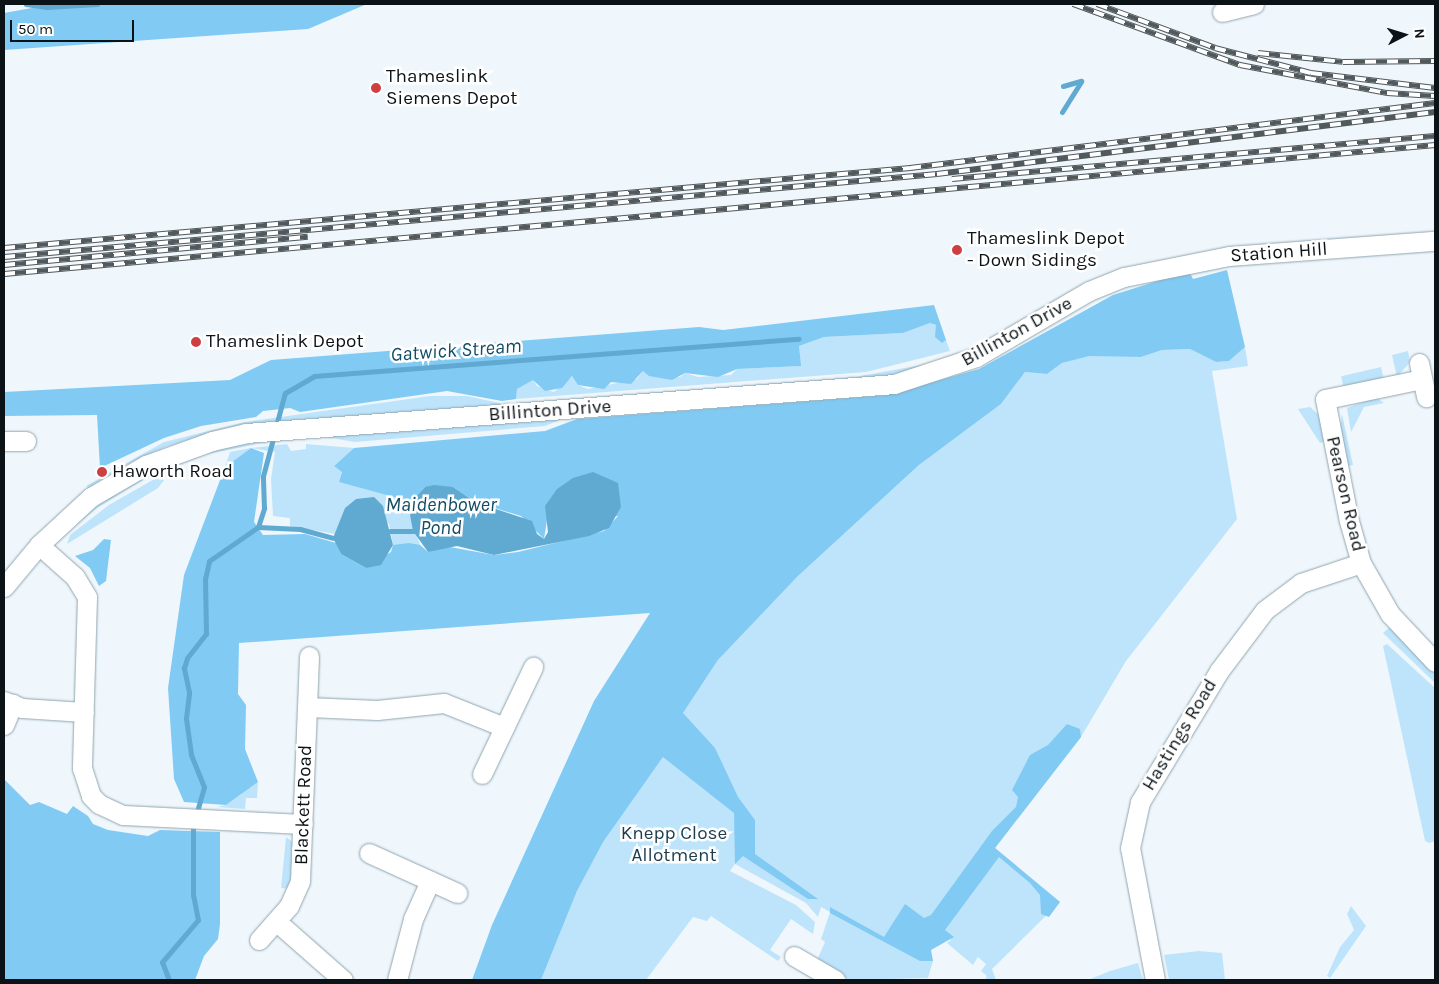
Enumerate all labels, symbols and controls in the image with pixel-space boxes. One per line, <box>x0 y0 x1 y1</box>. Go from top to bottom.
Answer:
scale bar <box>12 10 136 42</box>
north arrow <box>1379 10 1429 60</box>
text: 50 m <box>18 20 53 38</box>
text: N <box>1411 28 1428 39</box>
place label: Thameslink Siemens Depot <box>386 66 517 110</box>
marker: Thameslink Siemens Depot <box>370 82 382 94</box>
place label: Thameslink Depot - Down Sidings <box>967 228 1125 272</box>
street label: Station Hill <box>1230 238 1328 268</box>
marker: Thameslink Depot - Down Sidings <box>951 244 963 256</box>
street label: Billinton Drive <box>958 292 1076 372</box>
place label: Thameslink Depot <box>206 331 364 353</box>
water label: Gatwick Stream <box>390 333 522 367</box>
marker: Thameslink Depot <box>190 336 202 348</box>
street label: Billinton Drive <box>488 395 612 427</box>
street label: Pearson Road <box>1321 434 1369 554</box>
place label: Haworth Road <box>112 461 233 483</box>
marker: Haworth Road <box>96 466 108 478</box>
water label: Maidenbower Pond <box>385 493 497 540</box>
street label: Hastings Road <box>1138 675 1222 795</box>
street label: Blackett Road <box>291 744 317 866</box>
park label: Knepp Close Allotment <box>621 823 727 867</box>

